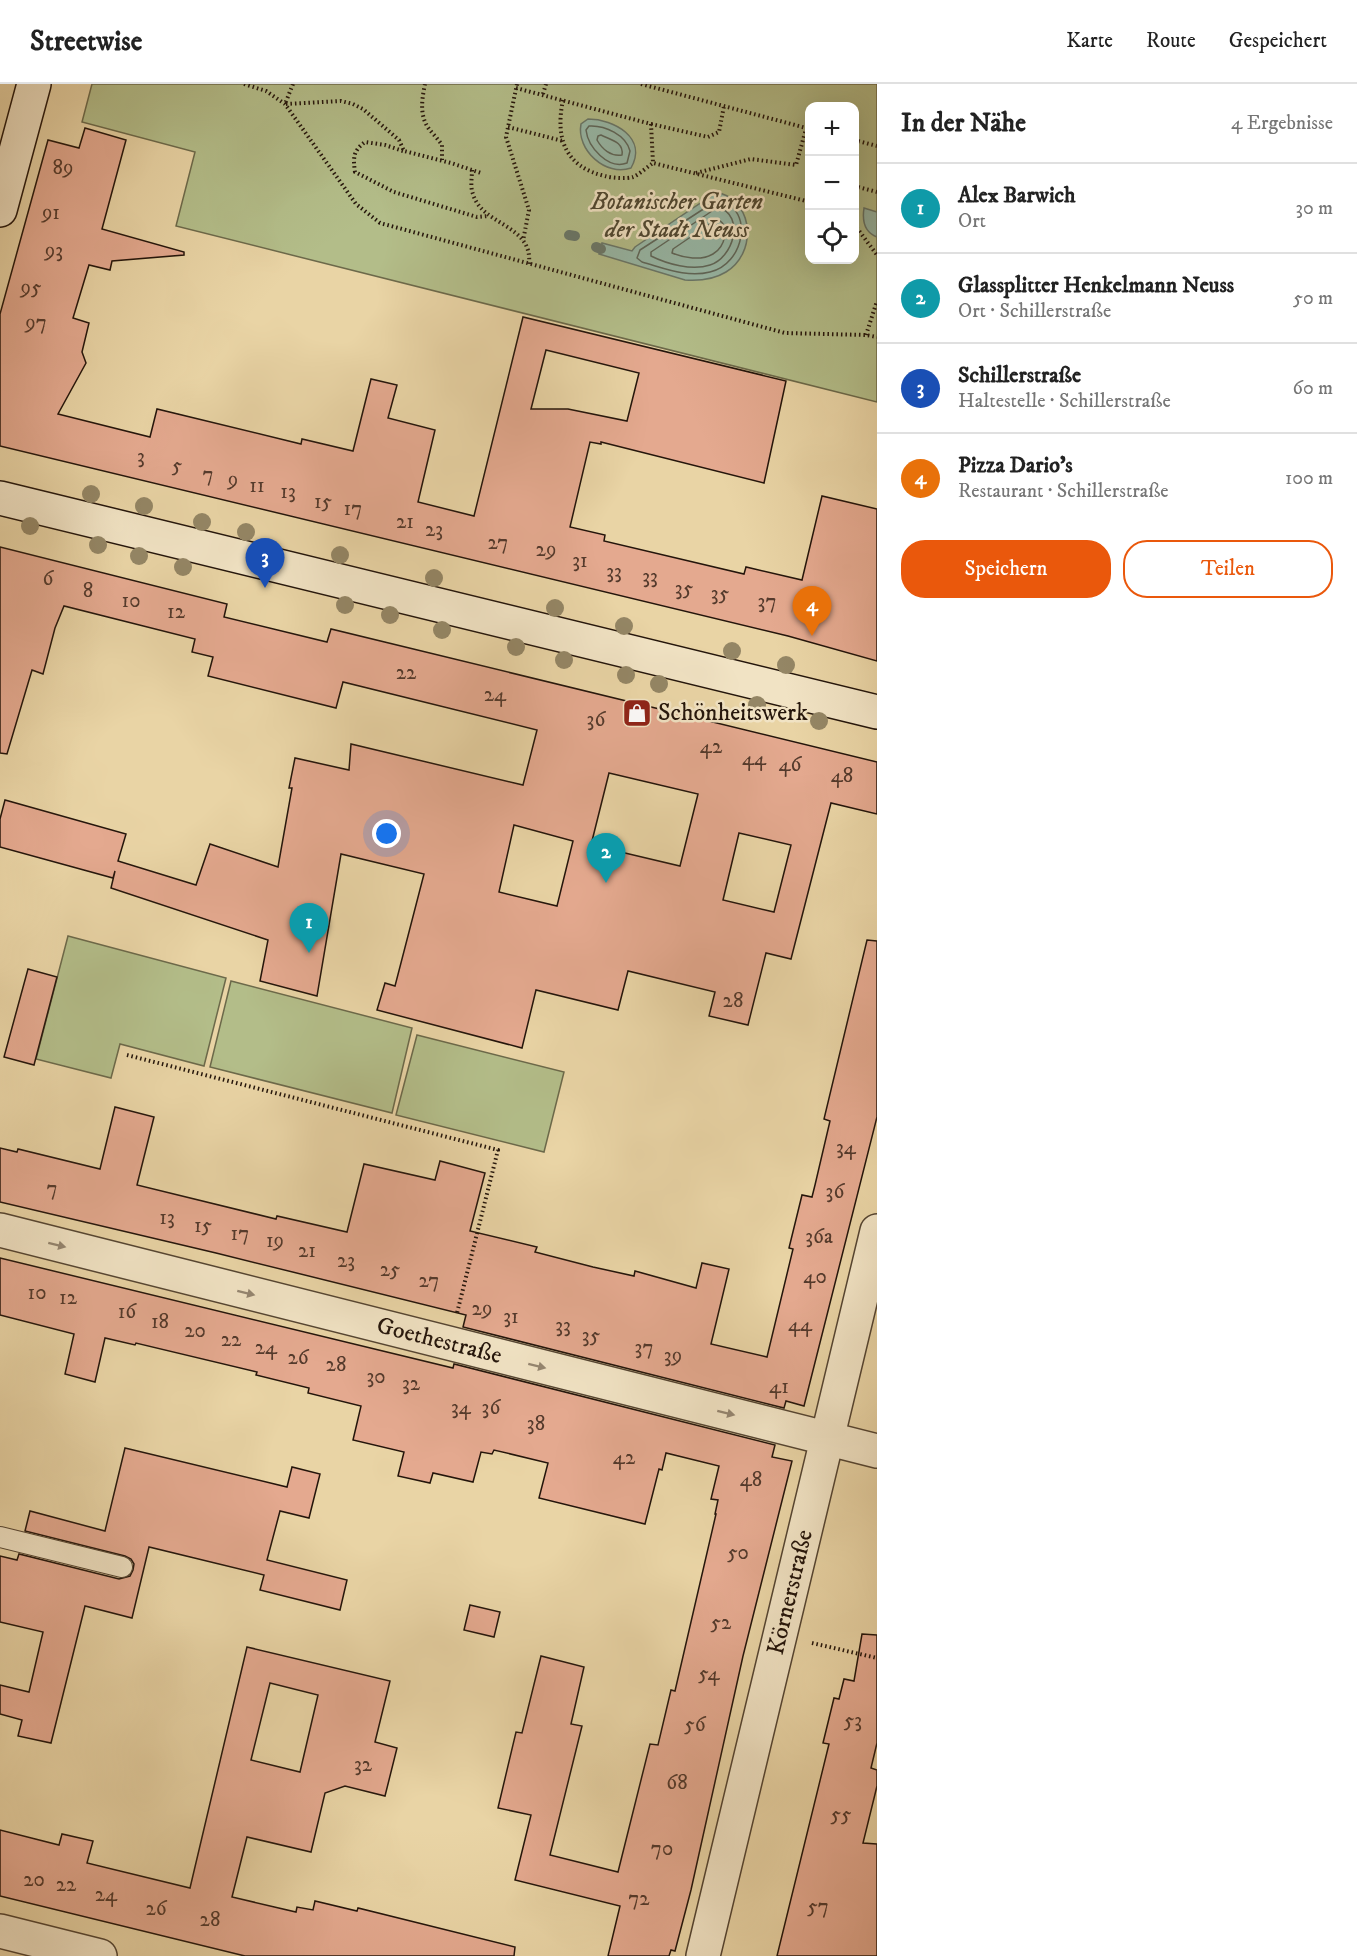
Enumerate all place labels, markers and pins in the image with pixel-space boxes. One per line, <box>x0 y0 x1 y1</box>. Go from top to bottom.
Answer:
pin: 3 <box>246 538 284 588</box>
pin: 4 <box>792 586 832 636</box>
shop icon: Schönheitswerk <box>621 697 653 729</box>
place label: Schönheitswerk <box>658 698 808 728</box>
pin: 2 <box>586 834 626 883</box>
pin: 1 <box>290 904 328 953</box>

